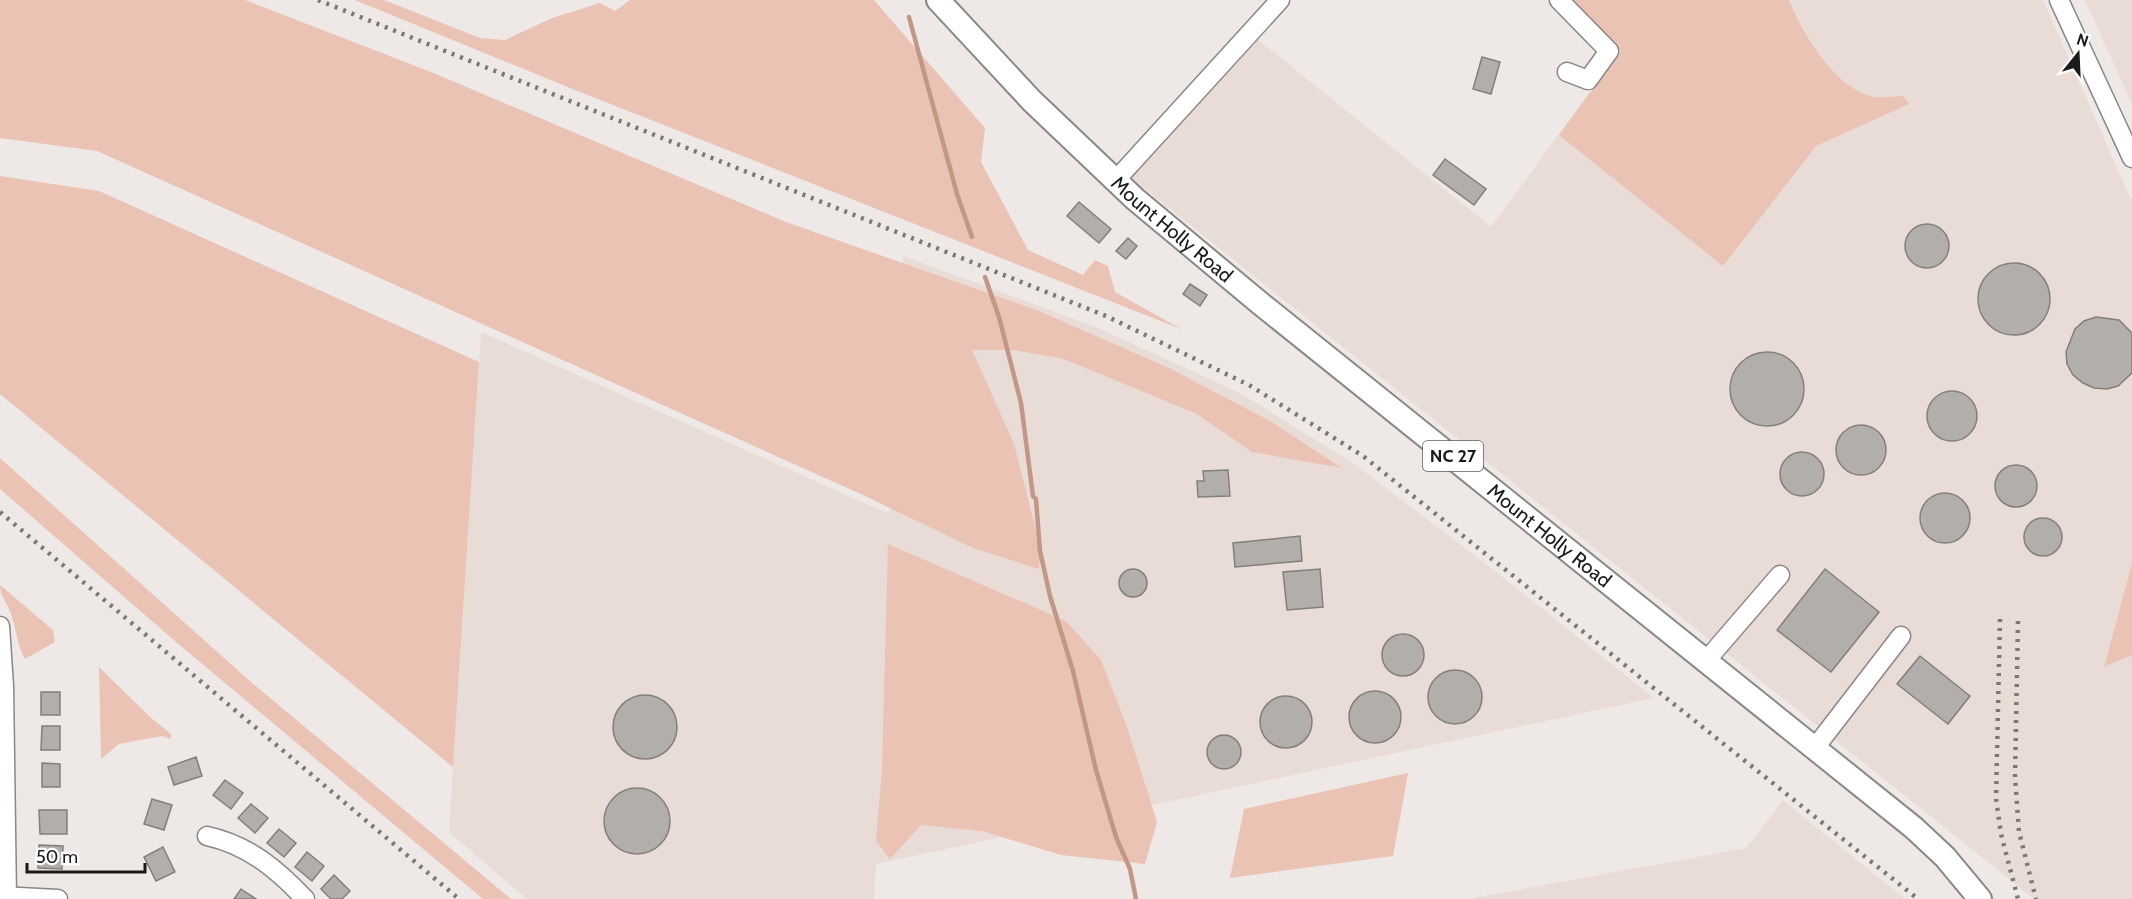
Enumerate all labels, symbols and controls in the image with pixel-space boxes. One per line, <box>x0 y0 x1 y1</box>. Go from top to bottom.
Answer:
north arrow <box>2048 24 2108 84</box>
text: N <box>2074 29 2091 51</box>
street label: Mount Holly Road <box>1106 171 1238 287</box>
road number: NC 27 <box>1423 441 1483 471</box>
street label: Mount Holly Road <box>1483 479 1616 592</box>
scale bar <box>27 836 146 874</box>
text: 50 m <box>36 846 78 868</box>

